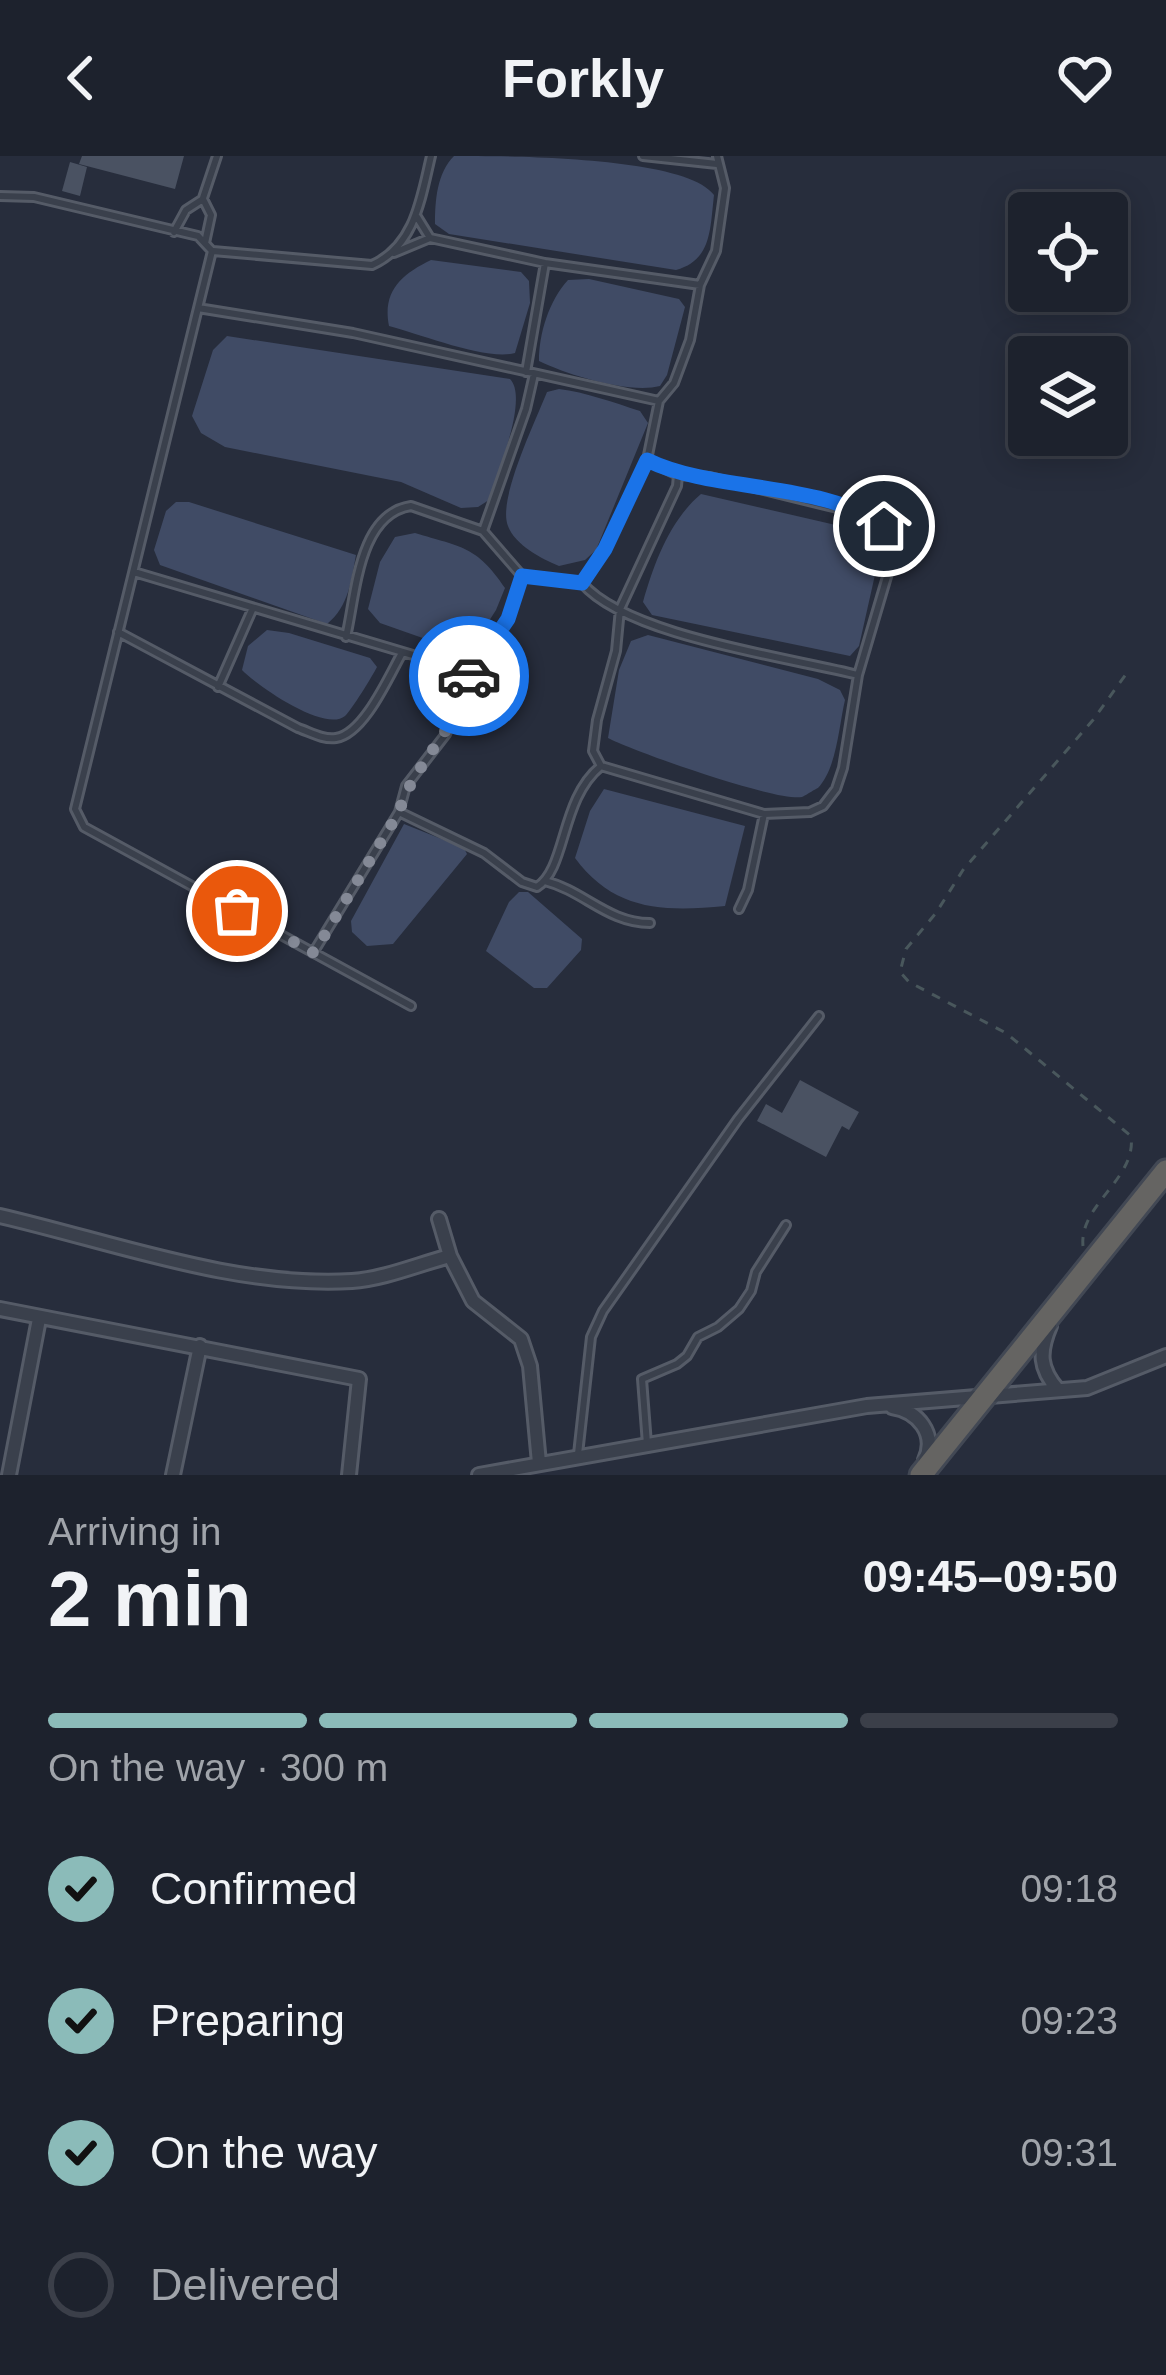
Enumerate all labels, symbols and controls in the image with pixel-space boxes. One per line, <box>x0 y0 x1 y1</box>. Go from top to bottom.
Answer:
icon: back <box>48 45 114 111</box>
icon: heart <box>1052 45 1118 111</box>
text: Forkly <box>502 48 664 108</box>
map controls <box>1008 192 1128 456</box>
button: locate <box>1008 192 1128 312</box>
button: layers <box>1008 336 1128 456</box>
pin <box>833 475 935 577</box>
icon: home <box>851 493 917 559</box>
courier <box>409 616 529 736</box>
icon: car <box>436 643 502 709</box>
pin <box>186 860 288 962</box>
icon: bag <box>204 878 270 944</box>
text: Arriving in <box>48 1510 221 1553</box>
text: 09:45–09:50 <box>863 1551 1118 1602</box>
text: 2 min <box>48 1555 252 1643</box>
text: On the way · 300 m <box>48 1746 388 1789</box>
icon: check <box>48 1856 114 1922</box>
text: Confirmed <box>150 1863 358 1914</box>
text: 09:18 <box>1020 1867 1118 1910</box>
icon: check <box>48 1988 114 2054</box>
text: Preparing <box>150 1995 345 2046</box>
text: 09:23 <box>1020 1999 1118 2042</box>
icon: check <box>48 2120 114 2186</box>
text: On the way <box>150 2127 378 2178</box>
text: 09:31 <box>1020 2131 1118 2174</box>
text: Delivered <box>150 2259 340 2310</box>

